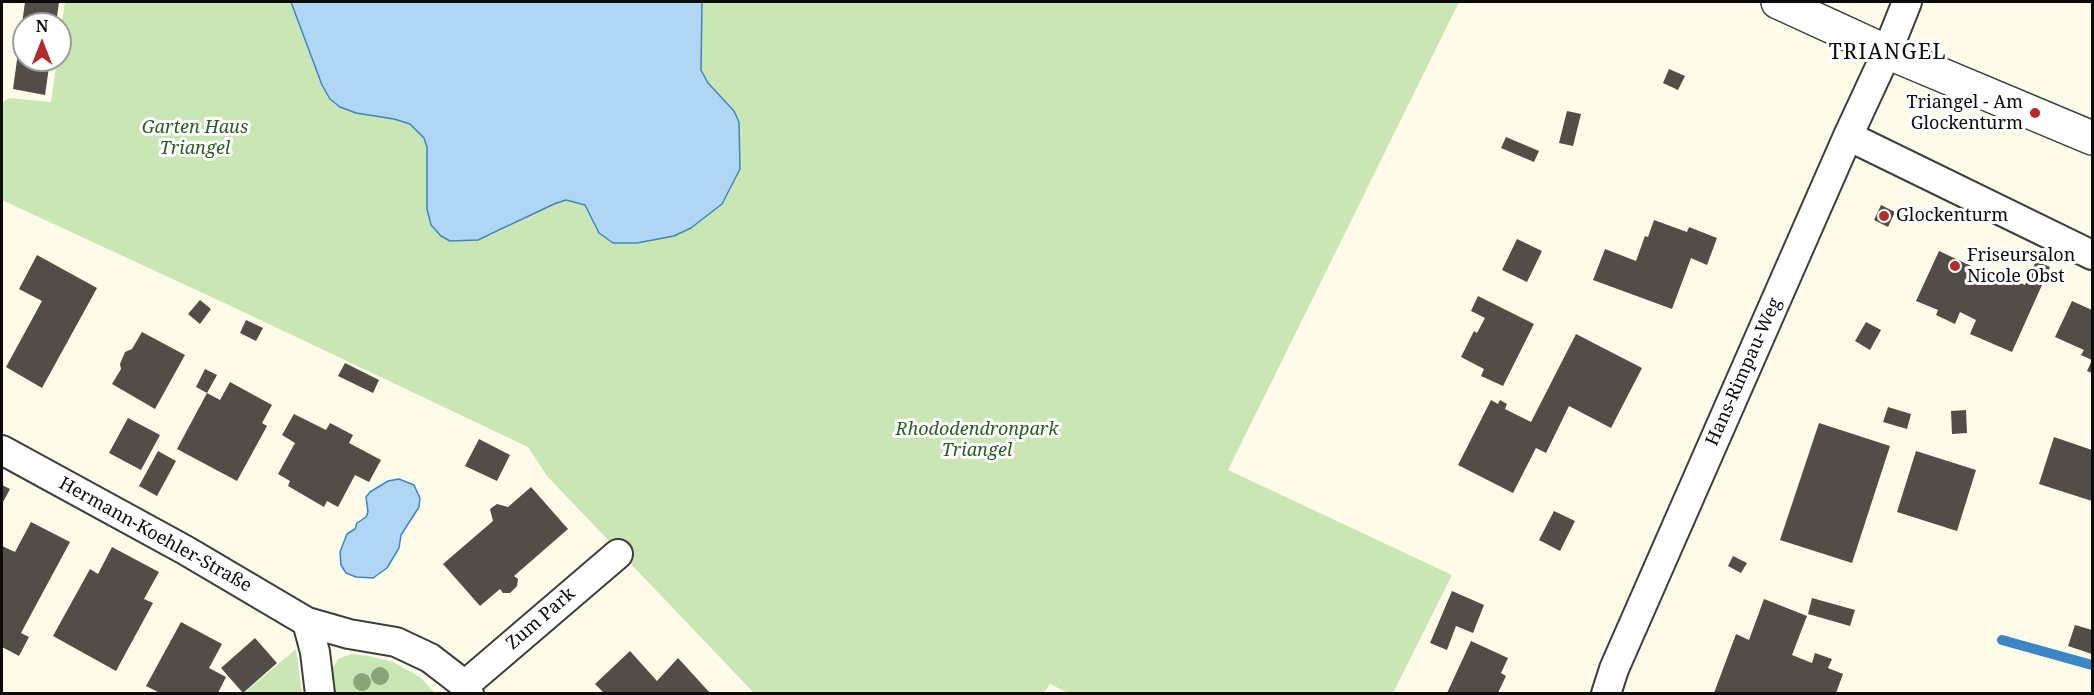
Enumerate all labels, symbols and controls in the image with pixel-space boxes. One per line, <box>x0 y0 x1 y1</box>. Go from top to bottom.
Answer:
north arrow <box>12 12 72 72</box>
text: N <box>36 15 48 37</box>
district label: TRIANGEL <box>1829 40 1947 66</box>
place label: Triangel - Am Glockenturm <box>1906 92 2023 134</box>
marker: Triangel - Am Glockenturm <box>2028 106 2042 120</box>
park label: Garten Haus Triangel <box>142 117 248 160</box>
place label: Glockenturm <box>1896 205 2008 227</box>
marker: Glockenturm <box>1877 209 1891 223</box>
place label: Friseursalon Nicole Obst <box>1967 245 2075 288</box>
marker: Friseursalon Nicole Obst <box>1948 259 1962 273</box>
street label: Hans-Rimpau-Weg <box>1702 295 1786 449</box>
park label: Rhododendronpark Triangel <box>896 419 1058 462</box>
street label: Hermann-Koehler-Straße <box>55 473 255 597</box>
street label: Zum Park <box>502 583 580 655</box>

